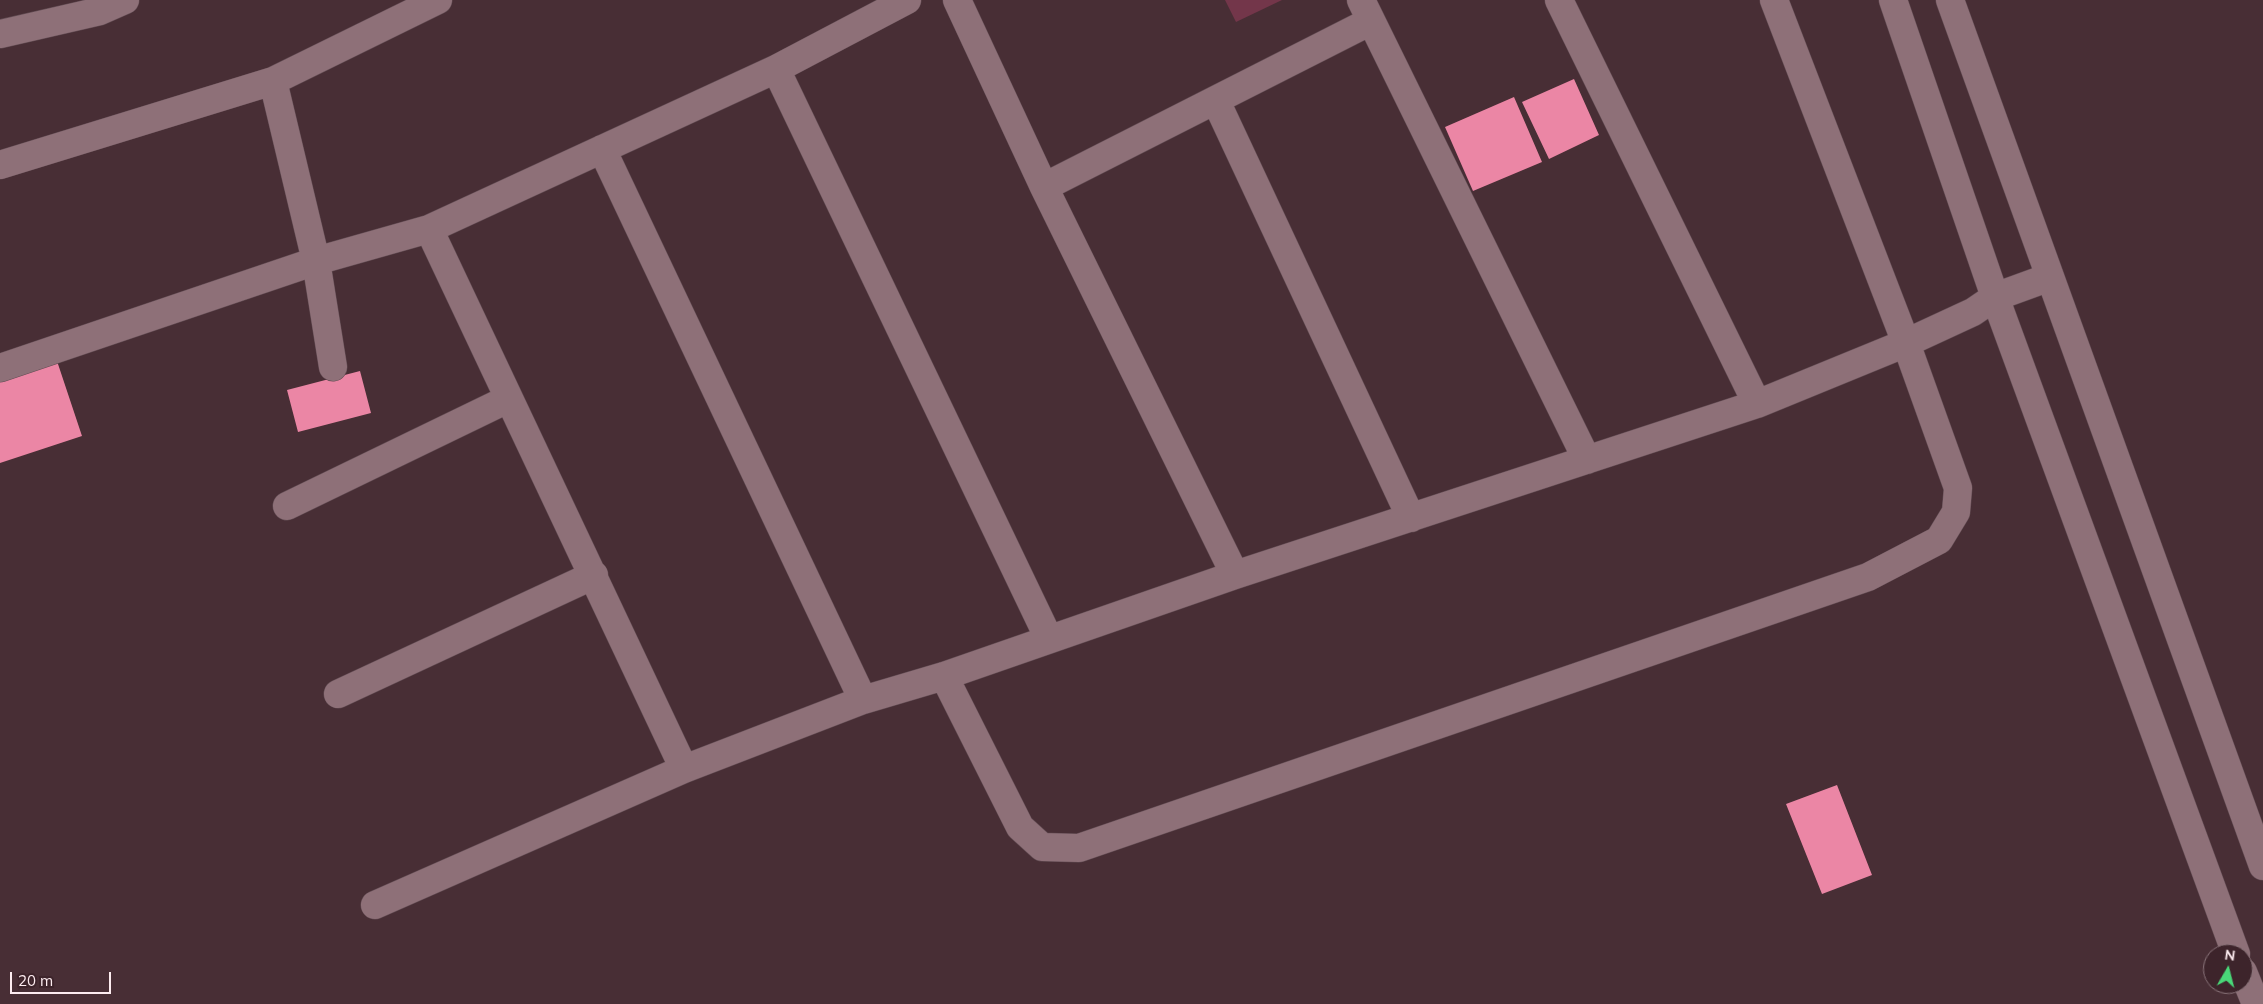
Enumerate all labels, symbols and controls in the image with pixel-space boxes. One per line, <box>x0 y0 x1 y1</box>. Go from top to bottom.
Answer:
north arrow <box>2203 944 2253 994</box>
text: N <box>2223 945 2236 965</box>
scale bar <box>12 962 114 994</box>
text: 20 m <box>18 971 53 990</box>

